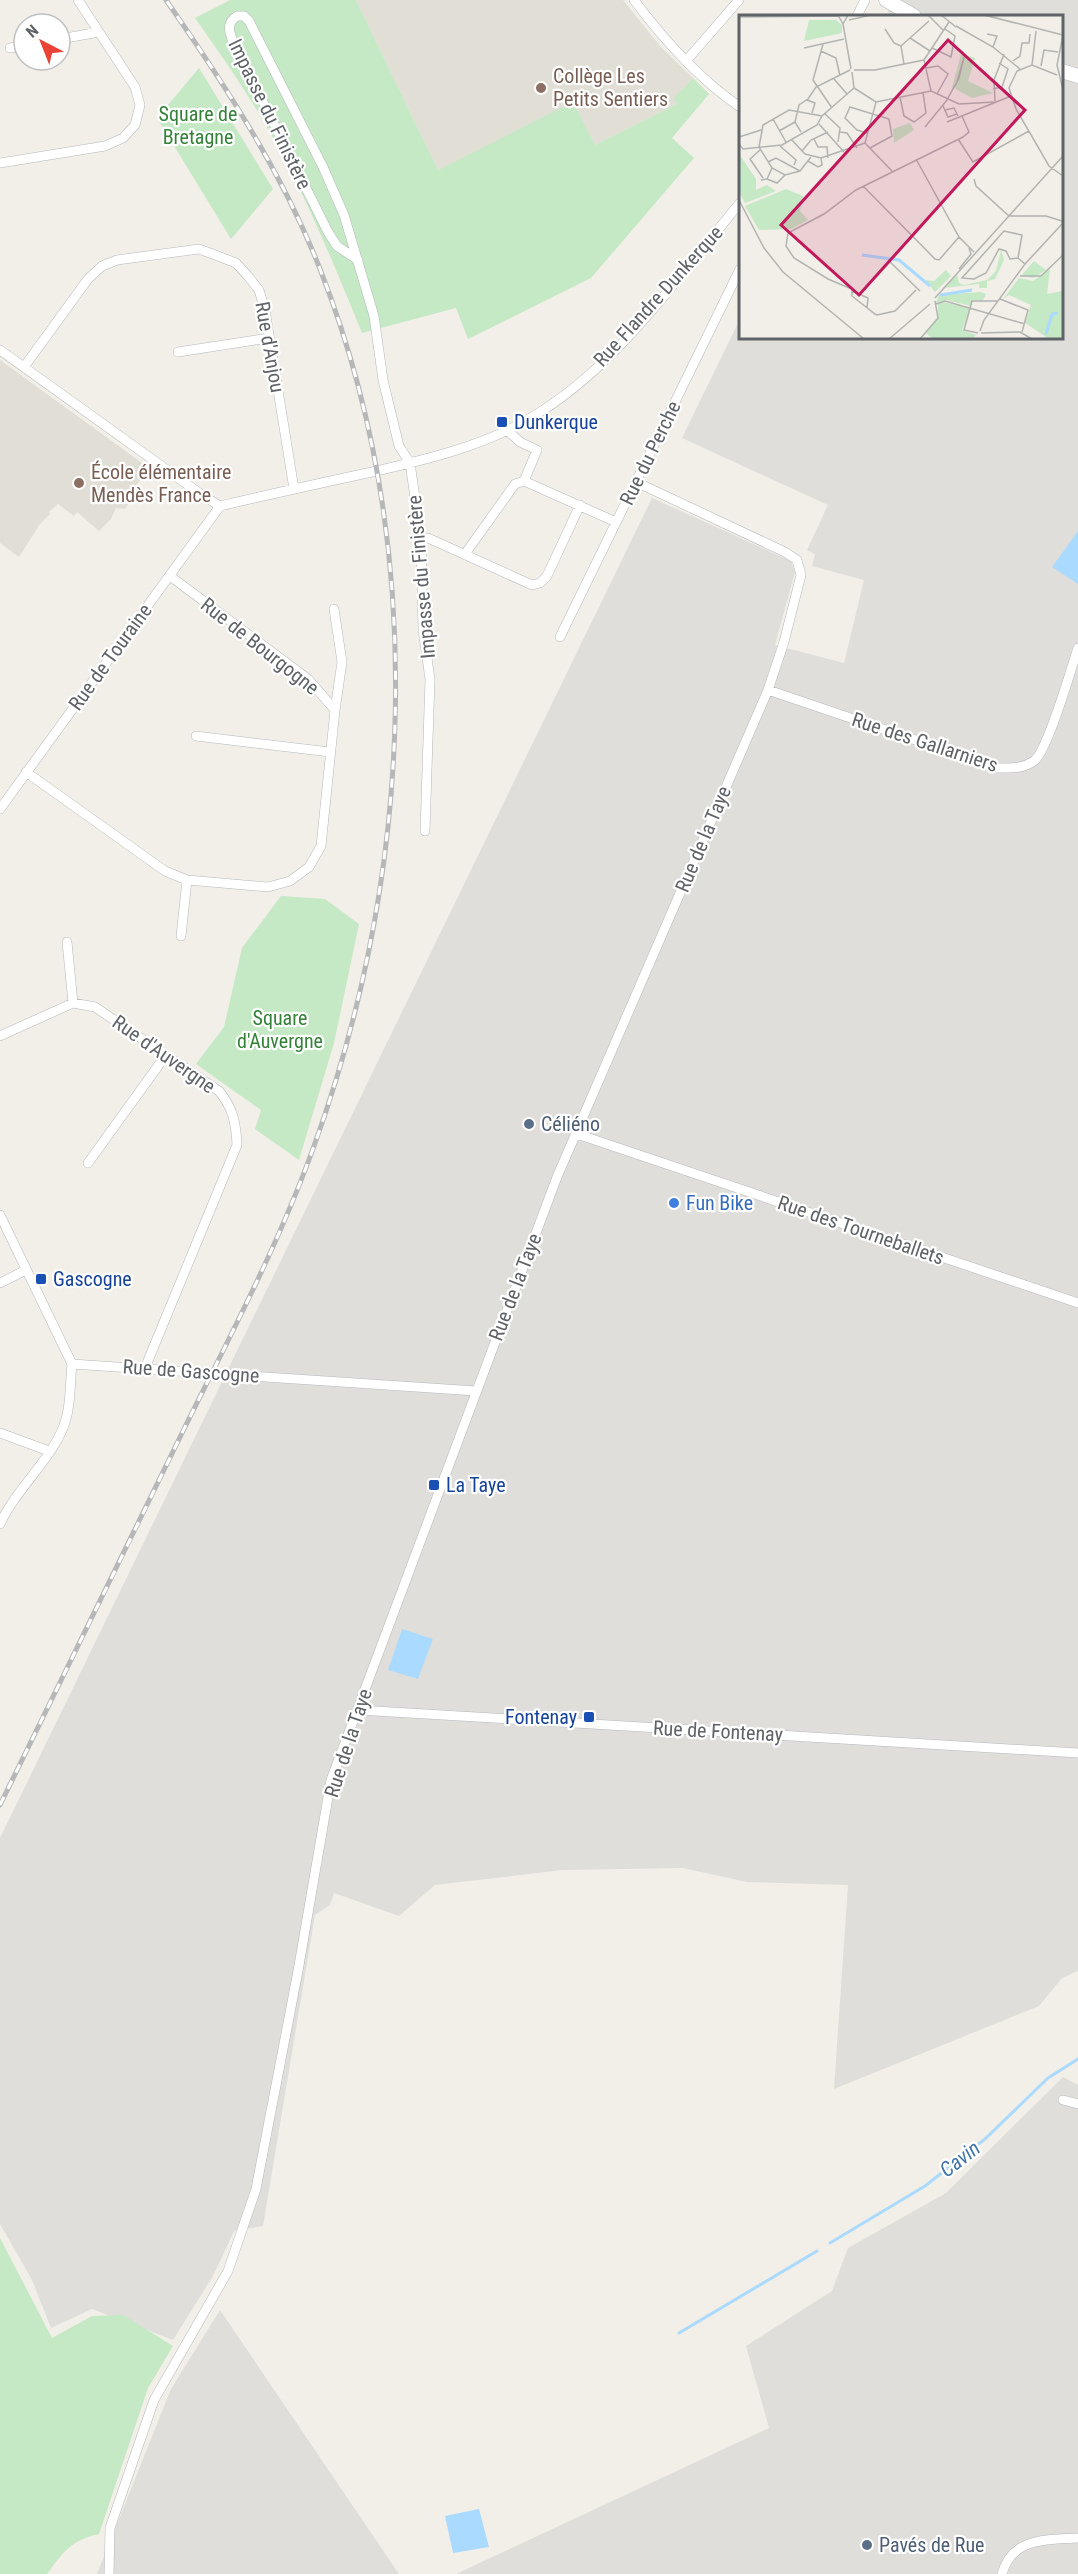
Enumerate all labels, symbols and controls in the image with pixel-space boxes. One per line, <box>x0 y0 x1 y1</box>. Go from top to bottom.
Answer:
north arrow <box>12 12 72 72</box>
inset map <box>739 15 1063 339</box>
text: N <box>22 21 42 42</box>
street label: Impasse du Finistère <box>223 35 317 193</box>
place label: Collège Les Petits Sentiers <box>553 64 668 111</box>
marker: Collège Les Petits Sentiers <box>534 81 548 95</box>
park label: Square de Bretagne <box>159 102 237 149</box>
street label: Rue Flandre Dunkerque <box>588 221 728 371</box>
street label: Rue d'Anjou <box>250 300 290 394</box>
street label: Rue du Perche <box>614 397 686 509</box>
place label: Dunkerque <box>514 410 598 434</box>
marker: Dunkerque <box>495 415 509 429</box>
place label: École élémentaire Mendès France <box>91 460 231 507</box>
marker: École élémentaire Mendès France <box>72 476 86 490</box>
street label: Impasse du Finistère <box>402 494 440 660</box>
street label: Rue de Bourgogne <box>196 592 324 700</box>
street label: Rue de Touraine <box>63 599 157 715</box>
street label: Rue des Gallarniers <box>849 707 1001 777</box>
street label: Rue de la Taye <box>670 782 736 896</box>
park label: Square d'Auvergne <box>237 1006 323 1053</box>
street label: Rue d'Auvergne <box>108 1010 220 1098</box>
place label: Céliéno <box>541 1112 600 1136</box>
marker: Céliéno <box>522 1117 536 1131</box>
street label: Rue des Tourneballets <box>775 1190 947 1270</box>
place label: Fun Bike <box>686 1191 753 1215</box>
marker: Fun Bike <box>667 1196 681 1210</box>
street label: Rue de la Taye <box>484 1230 546 1344</box>
place label: Gascogne <box>53 1267 132 1291</box>
marker: Gascogne <box>34 1272 48 1286</box>
street label: Rue de Gascogne <box>122 1354 260 1388</box>
place label: La Taye <box>446 1473 506 1497</box>
marker: La Taye <box>427 1478 441 1492</box>
street label: Rue de la Taye <box>319 1686 377 1800</box>
place label: Fontenay <box>505 1705 577 1729</box>
marker: Fontenay <box>582 1710 596 1724</box>
street label: Rue de Fontenay <box>652 1716 784 1746</box>
water label: Cavin <box>935 2136 985 2182</box>
place label: Pavés de Rue <box>879 2533 984 2557</box>
marker: Pavés de Rue <box>860 2538 874 2552</box>

